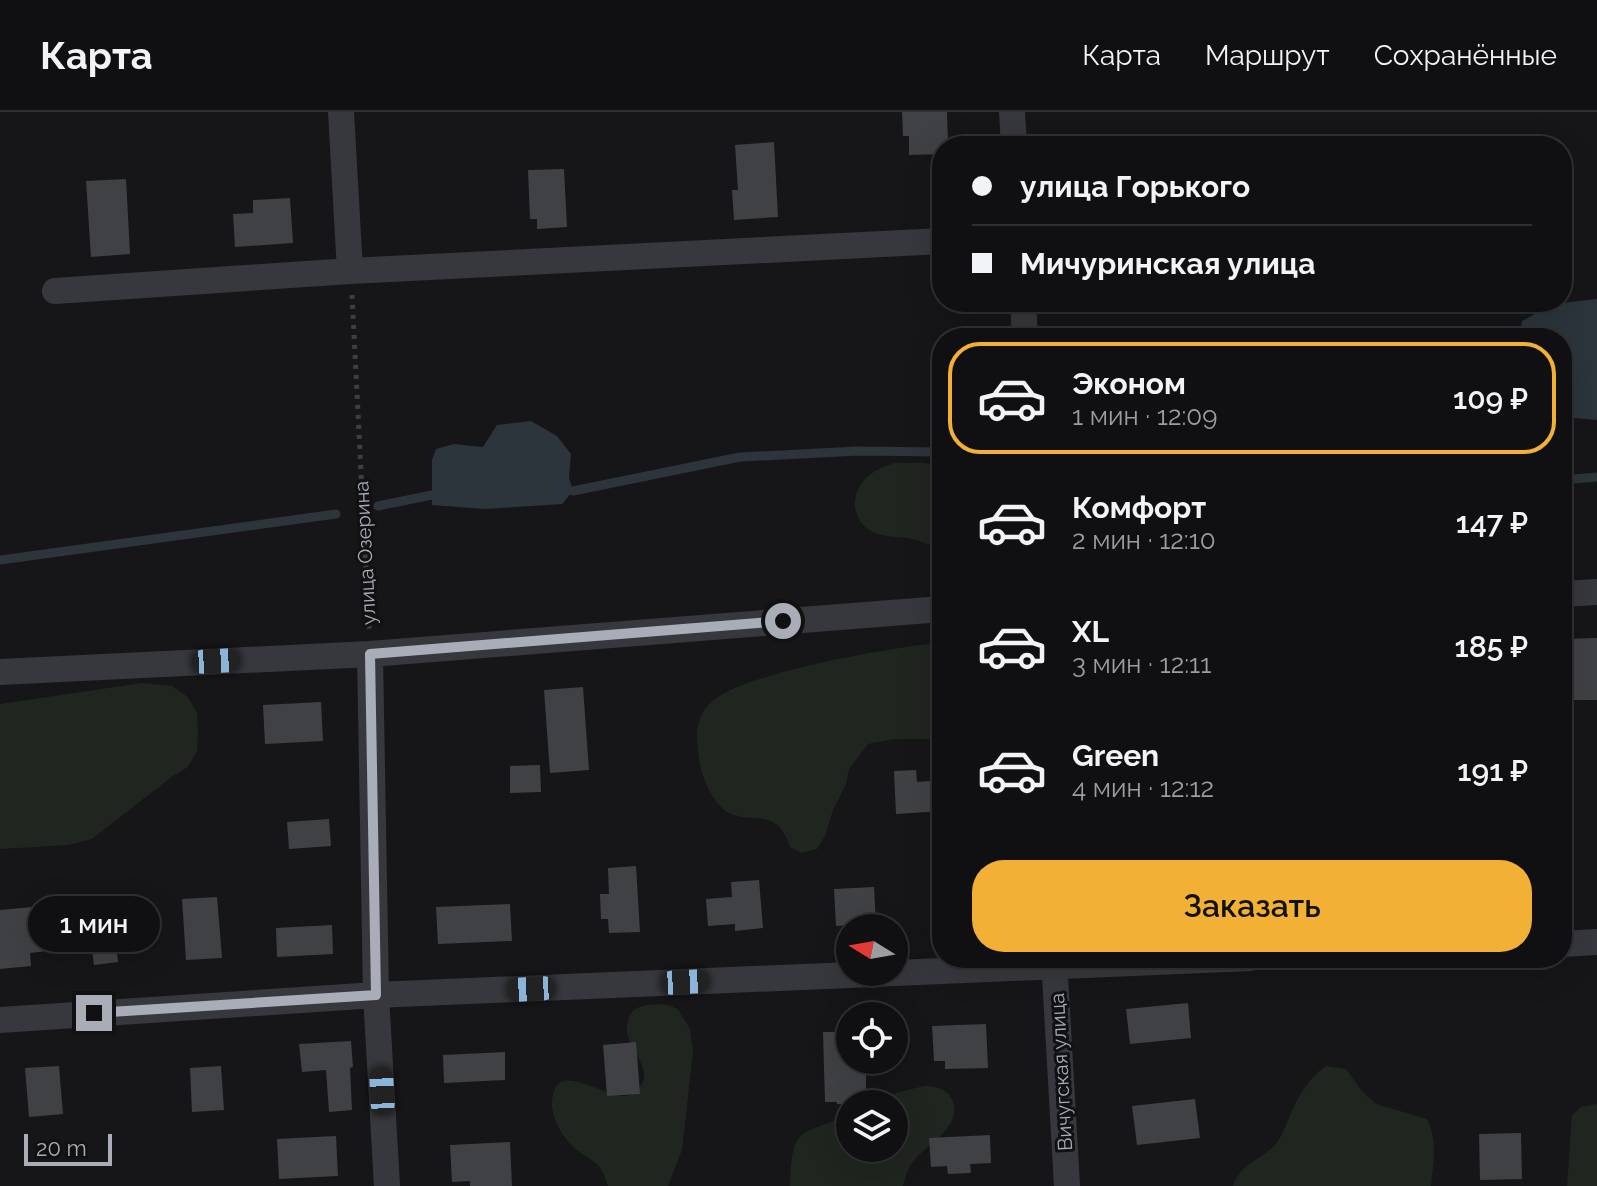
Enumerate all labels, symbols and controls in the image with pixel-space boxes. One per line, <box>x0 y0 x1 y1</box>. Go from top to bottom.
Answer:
text: Карта <box>40 33 153 78</box>
text: Карта <box>1082 39 1161 72</box>
text: Маршрут <box>1205 39 1330 72</box>
text: Сохранённые <box>1374 39 1557 72</box>
text: улица Горького <box>1020 169 1250 204</box>
text: Мичуринская улица <box>1020 246 1315 281</box>
icon: car <box>976 362 1048 434</box>
text: Эконом <box>1072 366 1186 401</box>
text: 109 ₽ <box>1453 381 1528 416</box>
text: 1 мин · 12:09 <box>1072 401 1217 431</box>
street label: улица Озерина <box>349 480 381 626</box>
icon: car <box>976 486 1048 558</box>
text: Комфорт <box>1072 490 1206 525</box>
text: 147 ₽ <box>1456 505 1528 540</box>
text: 2 мин · 12:10 <box>1072 525 1216 555</box>
route start <box>765 603 801 639</box>
icon: car <box>976 610 1048 682</box>
text: XL <box>1072 614 1109 649</box>
text: 185 ₽ <box>1455 629 1528 664</box>
car <box>191 648 241 674</box>
text: 3 мин · 12:11 <box>1072 649 1211 679</box>
icon: car <box>976 734 1048 806</box>
text: Green <box>1072 738 1159 773</box>
text: 191 ₽ <box>1457 753 1528 788</box>
text: 4 мин · 12:12 <box>1072 773 1214 803</box>
button: Заказать <box>972 860 1532 952</box>
callout: 1 мин <box>28 897 160 953</box>
text: 1 мин <box>60 909 128 939</box>
north arrow <box>836 914 908 986</box>
map controls <box>836 914 908 1162</box>
car <box>660 969 710 995</box>
car <box>506 976 556 1002</box>
street label: Вичугская улица <box>1045 992 1077 1152</box>
route end <box>76 995 112 1031</box>
button: locate <box>836 1002 908 1074</box>
car <box>369 1066 395 1116</box>
button: layers <box>836 1090 908 1162</box>
scale bar <box>24 1130 112 1166</box>
text: 20 m <box>36 1135 87 1161</box>

